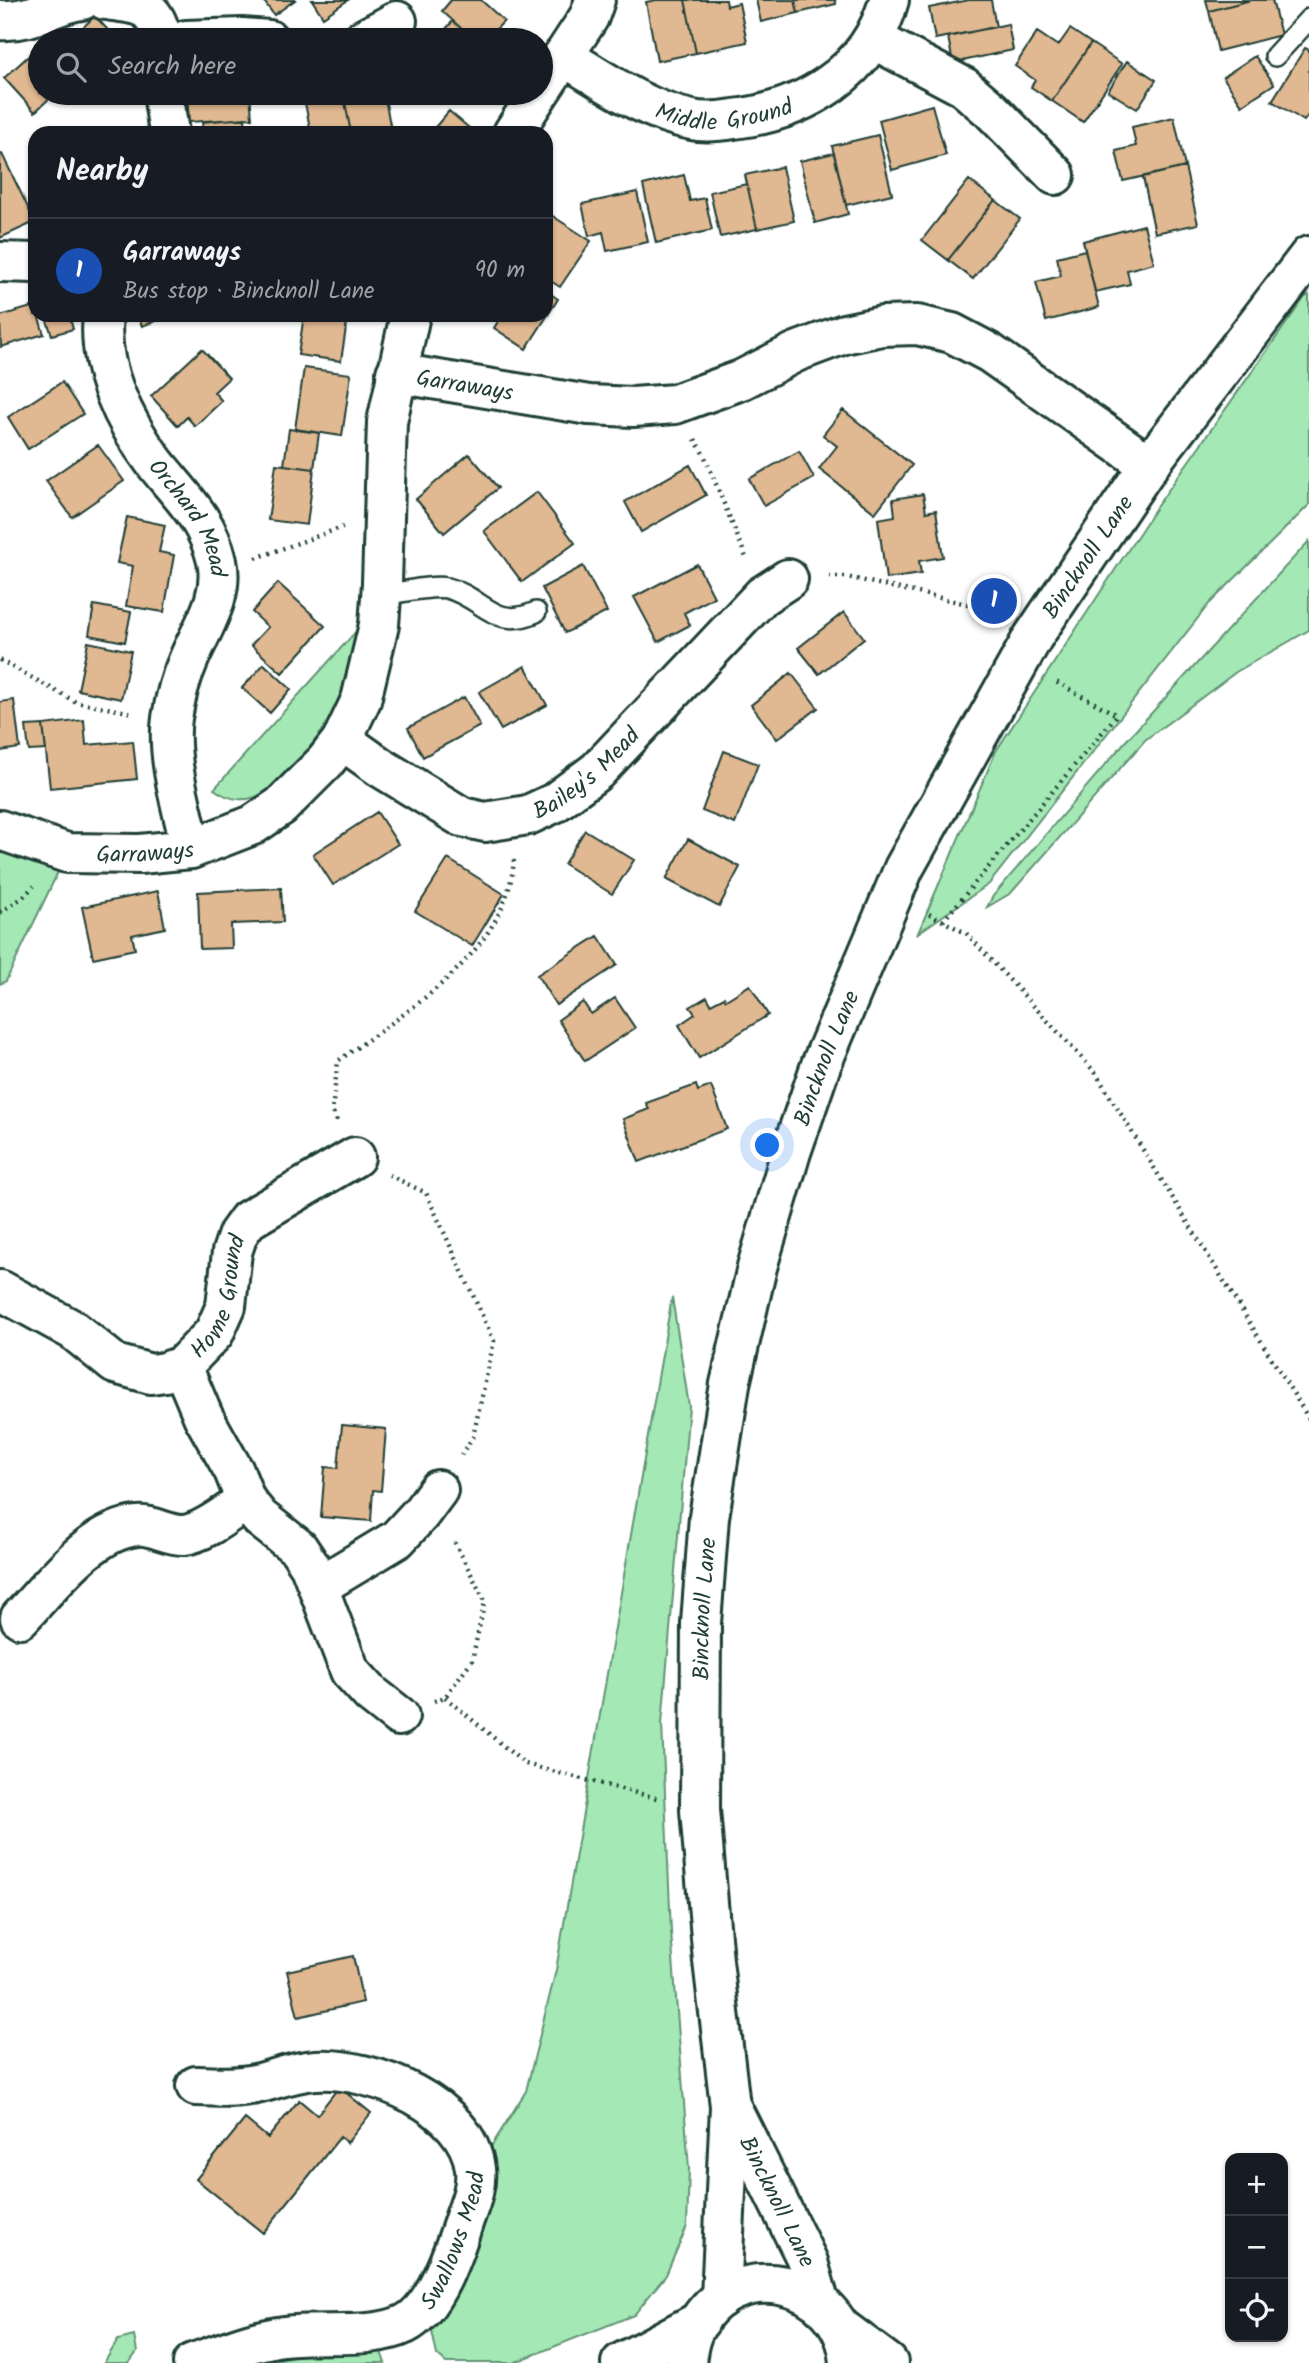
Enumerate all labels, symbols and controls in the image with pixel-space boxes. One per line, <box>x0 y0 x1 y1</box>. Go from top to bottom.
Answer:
search box <box>28 28 553 105</box>
text: Search here <box>108 46 236 88</box>
icon: search <box>52 48 90 86</box>
street label: Middle Ground <box>650 90 799 142</box>
text: Nearby <box>56 148 148 196</box>
text: Garraways <box>123 232 241 274</box>
text: 1 <box>76 253 82 289</box>
text: 90 m <box>475 253 525 289</box>
text: Bus stop · Bincknoll Lane <box>123 274 374 310</box>
street label: Garraways <box>414 361 516 412</box>
street label: Orchard Mead <box>138 452 235 578</box>
street label: Bincknoll Lane <box>1034 489 1144 627</box>
pin: 1 <box>971 575 1017 627</box>
street label: Bailey's Mead <box>527 719 650 830</box>
street label: Garraways <box>96 833 196 874</box>
street label: Bincknoll Lane <box>785 985 870 1131</box>
your location <box>750 1128 784 1162</box>
street label: Home Ground <box>182 1230 257 1368</box>
street label: Bincknoll Lane <box>685 1536 727 1680</box>
street label: Bincknoll Lane <box>728 2130 824 2274</box>
map controls <box>1225 2153 1288 2342</box>
button: + <box>1225 2153 1288 2216</box>
street label: Swallows Mead <box>412 2170 495 2318</box>
button: − <box>1225 2216 1288 2279</box>
button: locate <box>1225 2279 1288 2342</box>

